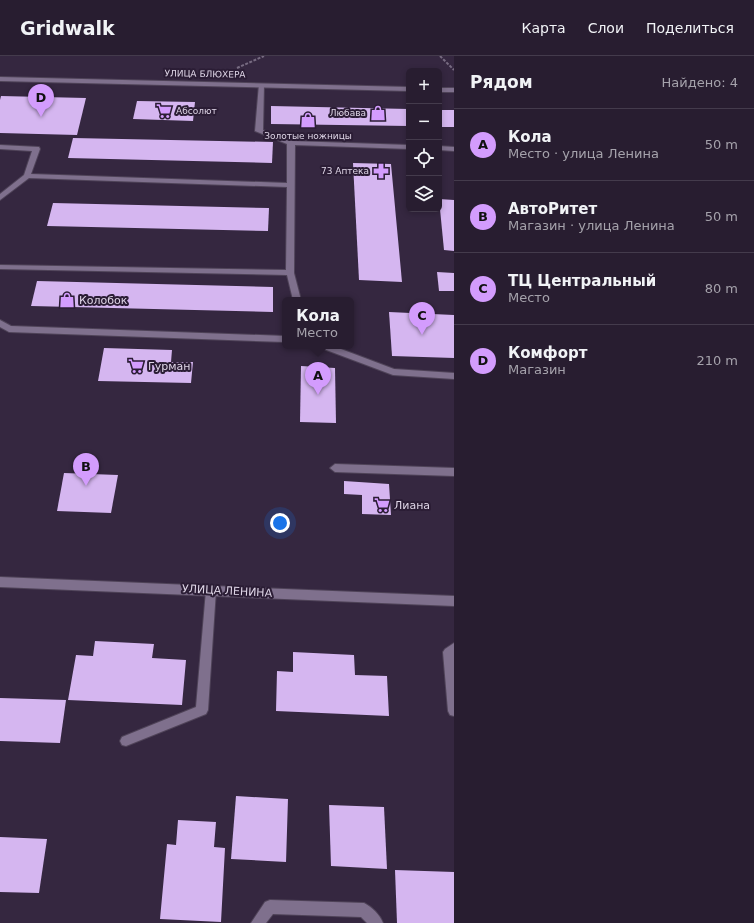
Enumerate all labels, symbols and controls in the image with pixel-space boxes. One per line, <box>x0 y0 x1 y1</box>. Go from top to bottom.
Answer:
text: Gridwalk <box>20 17 115 39</box>
text: Карта <box>522 20 566 36</box>
text: Слои <box>588 20 624 36</box>
text: Поделиться <box>646 20 734 36</box>
street label: УЛИЦА БЛЮХЕРА <box>164 68 246 80</box>
map controls <box>406 68 442 212</box>
button: + <box>406 68 442 104</box>
text: Рядом <box>470 72 533 92</box>
text: Найдено: 4 <box>662 75 738 90</box>
pin: D <box>28 84 54 117</box>
supermarket icon: Абсолют <box>155 102 173 120</box>
shop icon: Любава <box>369 104 387 122</box>
button: − <box>406 104 442 140</box>
place label: Абсолют <box>176 106 217 116</box>
place label: Любава <box>330 108 366 118</box>
shop icon: Золотые ножницы <box>299 111 317 129</box>
text: Кола <box>508 128 552 146</box>
place label: Золотые ножницы <box>264 131 352 141</box>
text: A <box>478 137 488 152</box>
text: 50 m <box>705 137 738 152</box>
button: locate <box>406 140 442 176</box>
text: Место · улица Ленина <box>508 146 659 161</box>
pharmacy icon: 73 Аптека <box>372 162 390 180</box>
place label: 73 Аптека <box>321 166 369 176</box>
button: layers <box>406 176 442 212</box>
text: АвтоРитет <box>508 200 597 218</box>
text: B <box>478 209 488 224</box>
text: 50 m <box>705 209 738 224</box>
text: Магазин · улица Ленина <box>508 218 675 233</box>
text: ТЦ Центральный <box>508 272 656 290</box>
text: C <box>478 281 488 296</box>
text: 80 m <box>705 281 738 296</box>
text: Место <box>508 290 550 305</box>
shop icon: Колобок <box>58 291 76 309</box>
place label: Колобок <box>79 294 128 307</box>
popup <box>282 297 354 349</box>
pin: C <box>409 302 435 335</box>
text: Кола <box>296 307 340 325</box>
text: Место <box>296 325 338 340</box>
text: Комфорт <box>508 344 587 362</box>
text: D <box>478 353 488 368</box>
text: 210 m <box>696 353 738 368</box>
supermarket icon: Гурман <box>127 357 145 375</box>
place label: Гурман <box>148 360 190 373</box>
pin: A <box>305 362 331 395</box>
text: Магазин <box>508 362 566 377</box>
pin: B <box>73 453 99 486</box>
supermarket icon: Лиана <box>373 496 391 514</box>
place label: Лиана <box>394 499 430 512</box>
your location <box>270 513 290 533</box>
street label: УЛИЦА ЛЕНИНА <box>182 582 273 600</box>

